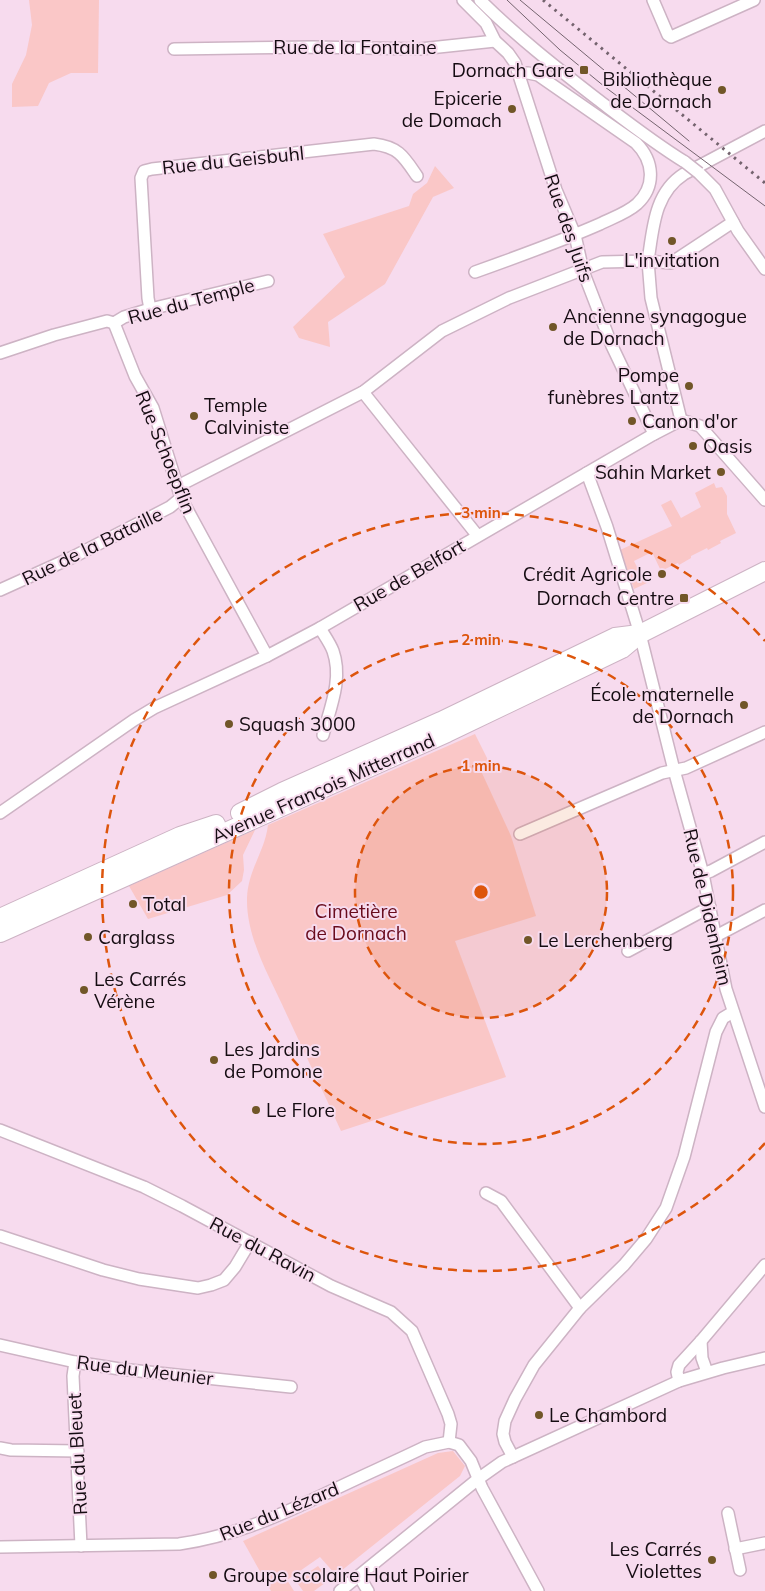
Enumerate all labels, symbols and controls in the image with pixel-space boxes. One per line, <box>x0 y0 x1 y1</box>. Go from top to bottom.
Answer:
street label: Rue de la Fontaine <box>273 35 437 59</box>
place label: Dornach Gare <box>452 58 574 82</box>
marker: Dornach Gare <box>578 64 590 76</box>
place label: Bibliothèque de Dornach <box>603 67 712 113</box>
marker: Bibliothèque de Dornach <box>716 84 728 96</box>
place label: Epicerie de Domach <box>402 86 502 132</box>
marker: Epicerie de Domach <box>506 103 518 115</box>
street label: Rue du Geisbuhl <box>161 141 305 179</box>
street label: Rue des Juifs <box>539 171 599 285</box>
marker: L'invitation <box>666 235 678 247</box>
place label: L'invitation <box>624 248 720 272</box>
street label: Rue du Temple <box>125 273 257 329</box>
place label: Ancienne synagogue de Dornach <box>563 304 747 350</box>
marker: Ancienne synagogue de Dornach <box>547 321 559 333</box>
place label: Pompe funèbres Lantz <box>548 363 679 409</box>
marker: Pompe funèbres Lantz <box>683 380 695 392</box>
street label: Rue Schoepflin <box>130 387 202 517</box>
place label: Temple Calviniste <box>204 393 289 439</box>
place label: Canon d'or <box>642 409 738 433</box>
marker: Temple Calviniste <box>188 410 200 422</box>
marker: Canon d'or <box>626 415 638 427</box>
place label: Oasis <box>703 434 752 458</box>
marker: Oasis <box>687 440 699 452</box>
place label: Sahin Market <box>595 460 711 484</box>
marker: Sahin Market <box>715 466 727 478</box>
street label: Rue de la Bataille <box>18 502 166 590</box>
text: 3 min <box>461 503 501 522</box>
street label: Rue de Belfort <box>349 533 469 617</box>
place label: Crédit Agricole <box>523 562 652 586</box>
marker: Crédit Agricole <box>656 568 668 580</box>
place label: Dornach Centre <box>536 586 674 610</box>
marker: Dornach Centre <box>678 592 690 604</box>
text: 2 min <box>461 630 501 649</box>
place label: École maternelle de Dornach <box>590 682 734 728</box>
marker: École maternelle de Dornach <box>738 699 750 711</box>
place label: Squash 3000 <box>239 712 356 736</box>
marker: Squash 3000 <box>223 718 235 730</box>
street label: Avenue François Mitterrand <box>208 728 438 848</box>
text: 1 min <box>461 756 501 775</box>
street label: Rue de Didenheim <box>678 826 738 988</box>
centre of rings <box>472 883 490 901</box>
place label: Total <box>143 892 186 916</box>
marker: Total <box>127 898 139 910</box>
park label: Cimetière de Dornach <box>305 899 407 945</box>
place label: Carglass <box>98 925 175 949</box>
place label: Le Lerchenberg <box>538 928 673 952</box>
marker: Carglass <box>82 931 94 943</box>
marker: Le Lerchenberg <box>522 934 534 946</box>
place label: Les Carrés Vérène <box>94 967 187 1013</box>
marker: Les Carrés Vérène <box>78 984 90 996</box>
place label: Les Jardins de Pomone <box>224 1037 323 1083</box>
marker: Les Jardins de Pomone <box>208 1054 220 1066</box>
place label: Le Flore <box>266 1098 335 1122</box>
marker: Le Flore <box>250 1104 262 1116</box>
street label: Rue du Ravin <box>206 1211 320 1287</box>
street label: Rue du Meunier <box>75 1350 215 1390</box>
street label: Rue du Bleuet <box>62 1392 92 1516</box>
place label: Le Chambord <box>549 1403 667 1427</box>
marker: Le Chambord <box>533 1409 545 1421</box>
street label: Rue du Lézard <box>216 1476 342 1546</box>
place label: Les Carrés Violettes <box>610 1537 702 1583</box>
marker: Les Carrés Violettes <box>706 1554 718 1566</box>
place label: Groupe scolaire Haut Poirier <box>223 1563 469 1587</box>
marker: Groupe scolaire Haut Poirier <box>207 1569 219 1581</box>

